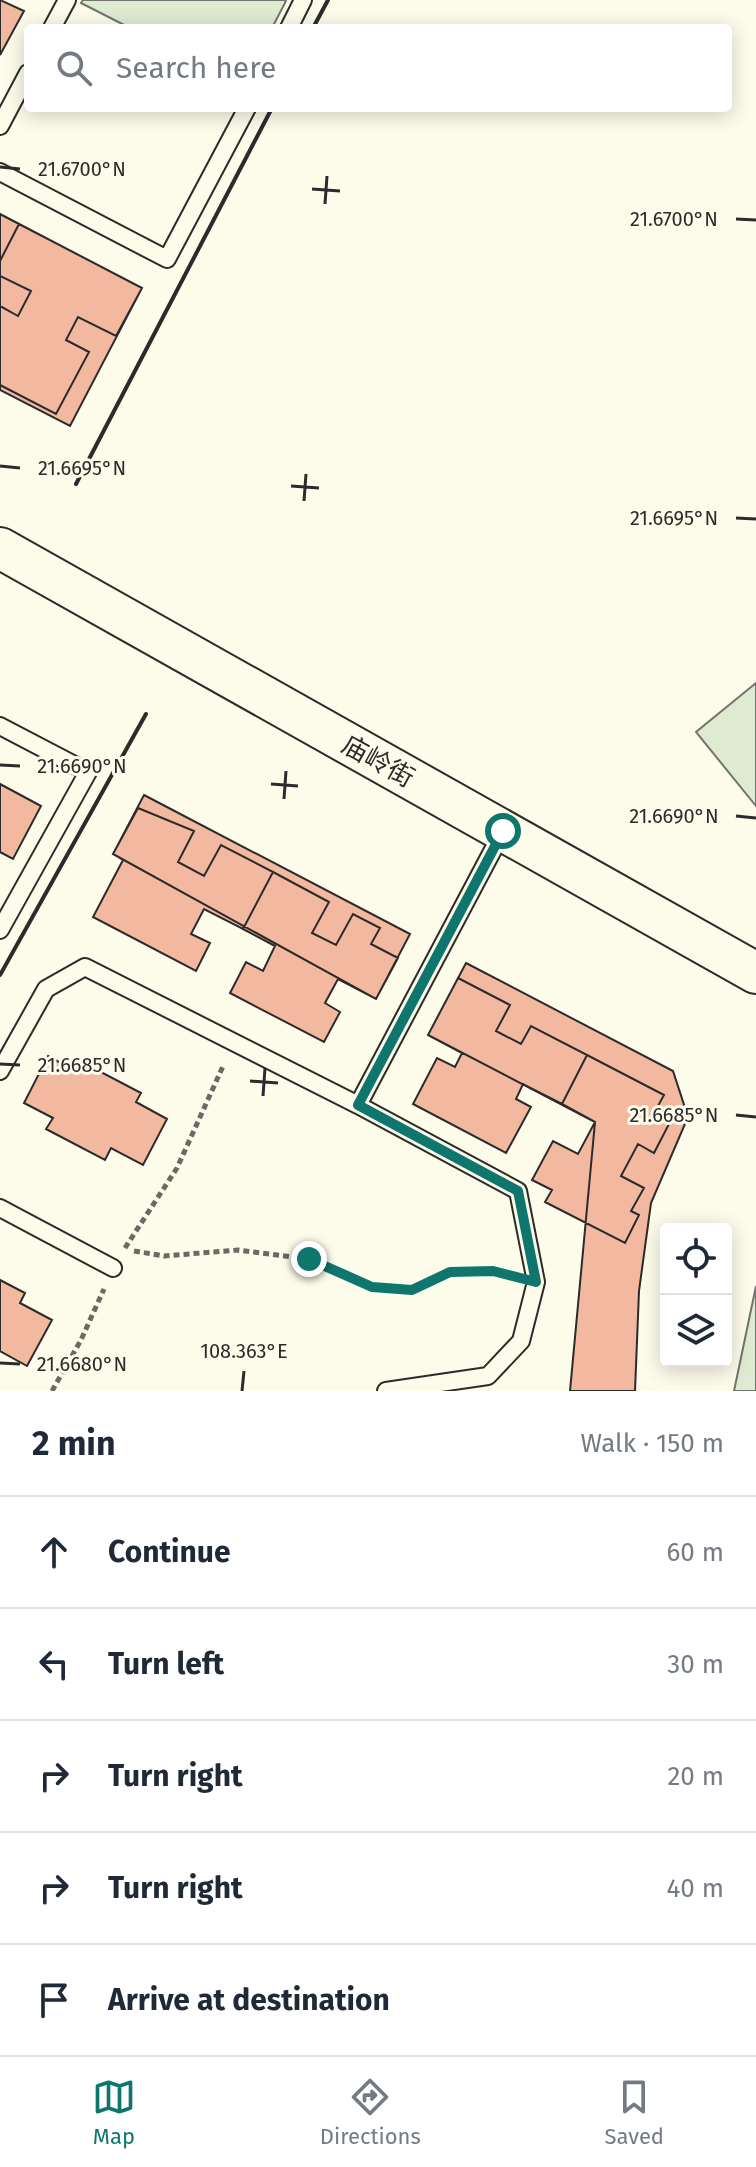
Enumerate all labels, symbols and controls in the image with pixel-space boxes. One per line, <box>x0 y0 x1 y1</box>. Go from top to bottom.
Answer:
search box <box>24 24 732 112</box>
icon: search <box>52 46 96 90</box>
text: Search here <box>116 50 276 86</box>
text: 21.6700°N <box>38 157 126 181</box>
text: 21.6700°N <box>630 207 718 231</box>
text: 21.6695°N <box>38 456 126 480</box>
text: 21.6695°N <box>630 506 718 530</box>
street label: 庙岭街 <box>336 729 419 794</box>
text: 21.6690°N <box>37 754 127 778</box>
text: 21.6690°N <box>629 804 719 828</box>
route start <box>485 813 521 849</box>
text: 21.6685°N <box>38 1053 126 1077</box>
text: 21.6685°N <box>630 1103 718 1127</box>
map controls <box>660 1223 732 1367</box>
button: locate <box>660 1223 732 1295</box>
route end <box>291 1241 327 1277</box>
button: layers <box>660 1295 732 1367</box>
text: 108.363°E <box>200 1339 288 1363</box>
text: 21.6680°N <box>37 1352 127 1376</box>
text: 2 min <box>32 1423 116 1464</box>
text: Walk · 150 m <box>581 1428 724 1459</box>
icon: ahead <box>32 1530 76 1574</box>
text: Continue <box>108 1534 231 1570</box>
text: 60 m <box>666 1537 724 1568</box>
icon: left <box>32 1642 76 1686</box>
text: Turn left <box>108 1646 224 1682</box>
text: 30 m <box>667 1649 724 1680</box>
icon: right <box>32 1754 76 1798</box>
text: Turn right <box>108 1758 243 1794</box>
text: 20 m <box>667 1761 724 1792</box>
icon: right <box>32 1866 76 1910</box>
text: Turn right <box>108 1870 243 1906</box>
text: 40 m <box>666 1873 724 1904</box>
icon: arrive <box>32 1978 76 2022</box>
text: Arrive at destination <box>108 1982 390 2018</box>
tab: Map <box>92 2075 136 2150</box>
tab: Directions <box>320 2075 421 2150</box>
tab: Saved <box>605 2075 664 2150</box>

